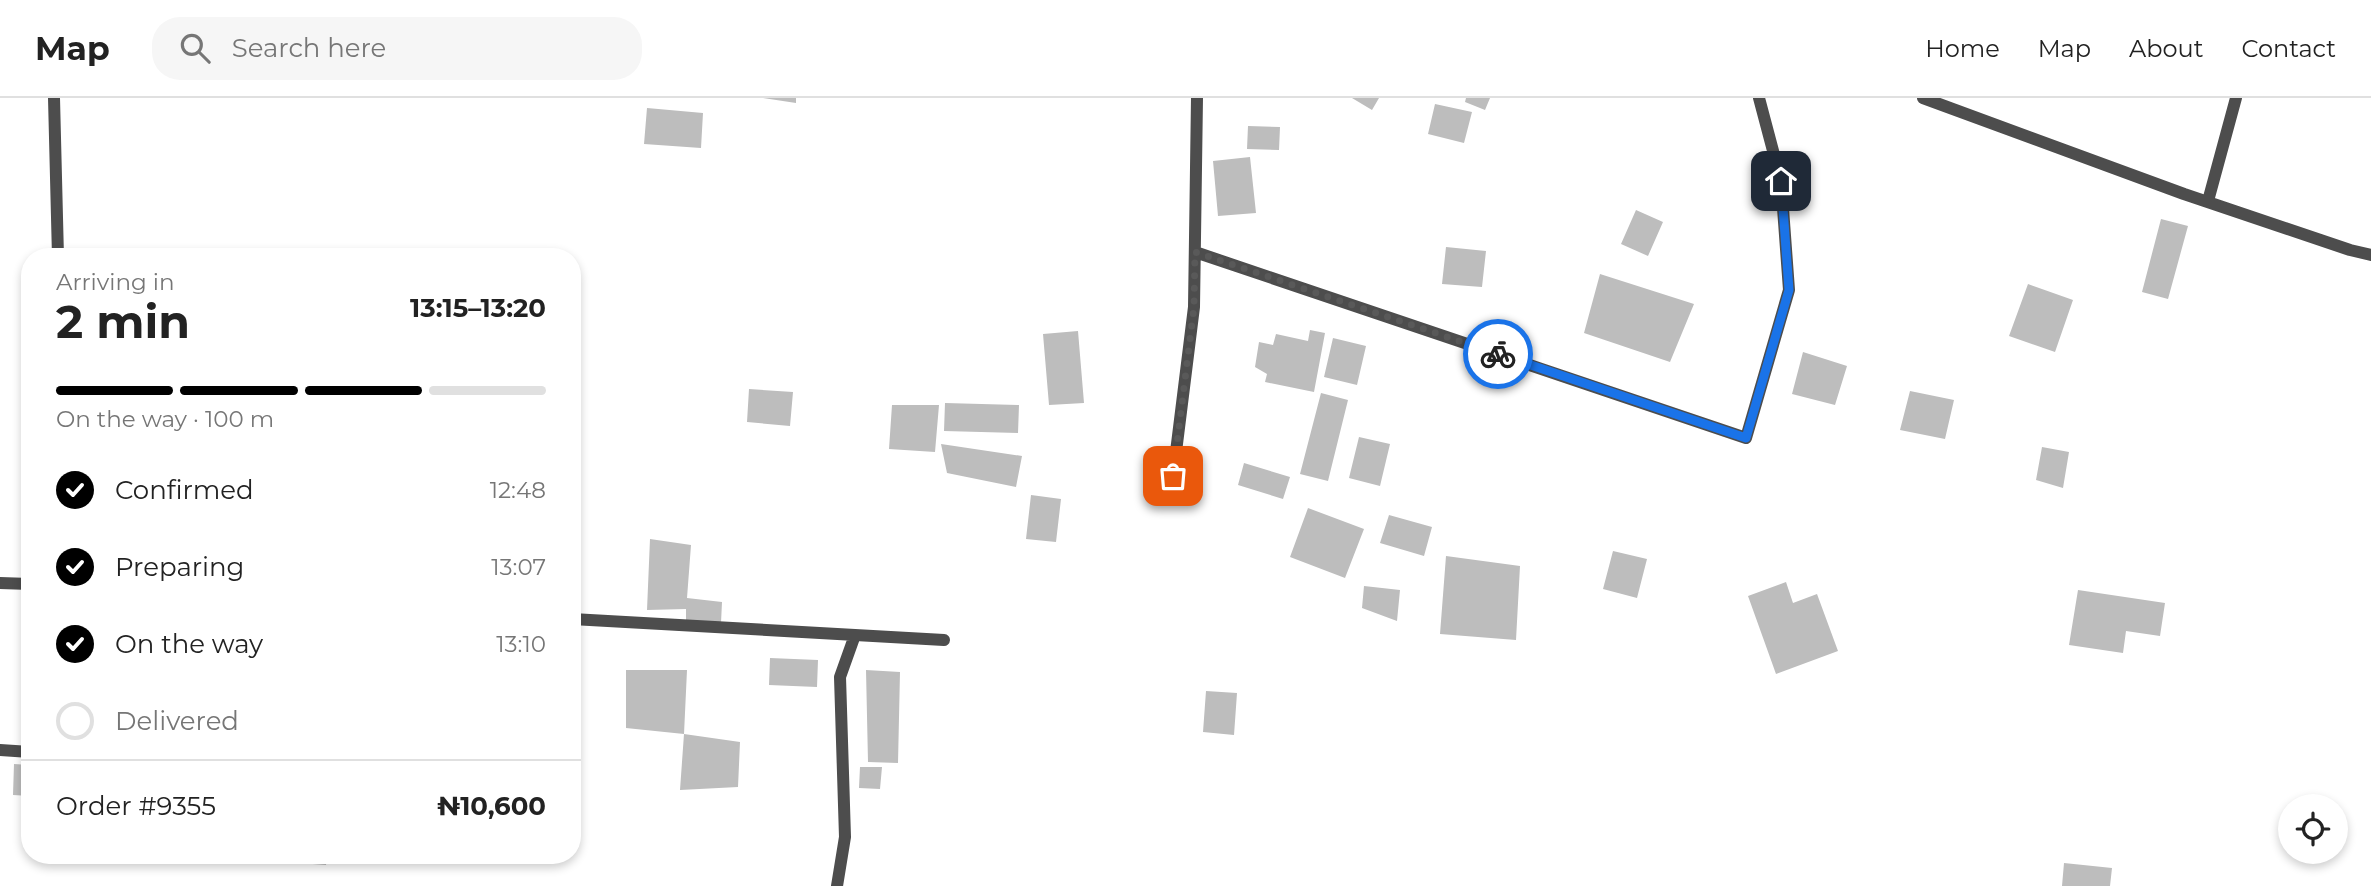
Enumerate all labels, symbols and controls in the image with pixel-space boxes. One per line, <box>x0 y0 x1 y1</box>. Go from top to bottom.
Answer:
search box <box>152 17 642 80</box>
text: Map <box>35 28 110 68</box>
icon: search <box>176 29 214 67</box>
text: Search here <box>232 32 386 64</box>
text: Home <box>1925 34 2000 63</box>
text: Map <box>2038 34 2091 63</box>
text: About <box>2129 34 2203 63</box>
text: Contact <box>2241 34 2336 63</box>
pin <box>1751 151 1811 211</box>
icon: home <box>1762 162 1800 200</box>
text: Arriving in <box>56 268 175 296</box>
text: 13:15–13:20 <box>410 292 546 324</box>
text: 2 min <box>56 293 190 350</box>
courier <box>1463 319 1533 389</box>
icon: bike <box>1479 335 1517 373</box>
text: On the way · 100 m <box>56 405 274 433</box>
pin <box>1143 446 1203 506</box>
icon: bag <box>1154 457 1192 495</box>
icon: check <box>56 471 94 509</box>
text: Confirmed <box>115 474 254 506</box>
text: 12:48 <box>490 476 546 504</box>
icon: check <box>56 548 94 586</box>
text: Preparing <box>115 551 244 583</box>
text: 13:07 <box>491 553 546 581</box>
icon: check <box>56 625 94 663</box>
text: On the way <box>115 628 263 660</box>
text: 13:10 <box>496 630 546 658</box>
text: Delivered <box>115 705 239 737</box>
text: Order #9355 <box>56 790 216 822</box>
text: ₦10,600 <box>437 790 546 822</box>
map controls <box>2278 794 2348 864</box>
button: locate <box>2278 794 2348 864</box>

